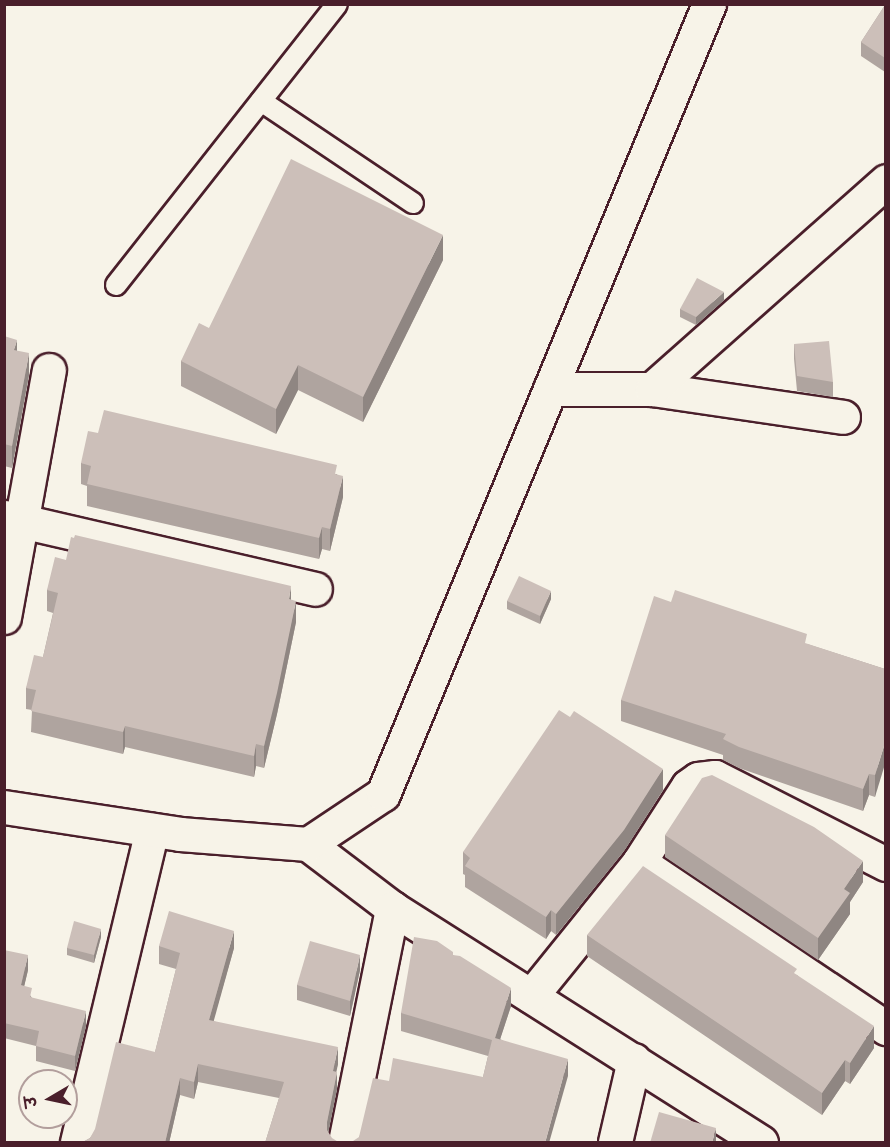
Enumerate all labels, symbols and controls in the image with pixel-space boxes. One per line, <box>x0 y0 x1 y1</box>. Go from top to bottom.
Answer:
north arrow <box>18 1069 78 1129</box>
text: उ <box>21 1095 42 1108</box>

